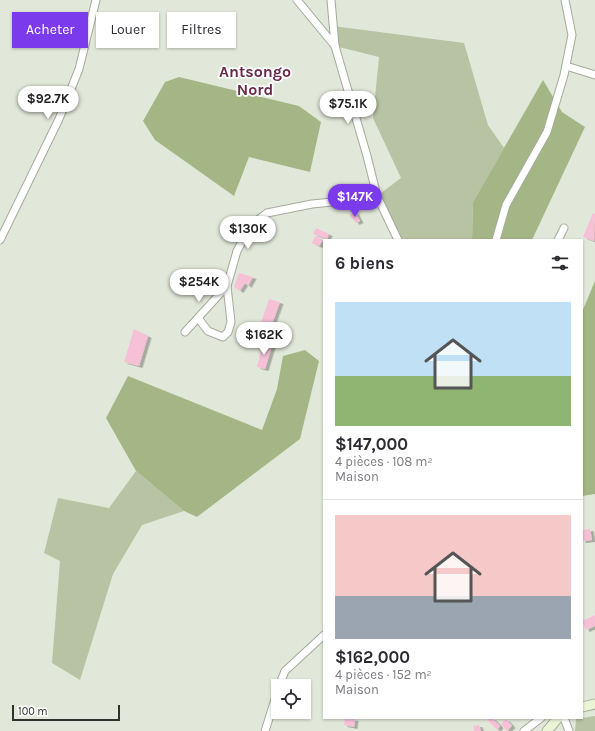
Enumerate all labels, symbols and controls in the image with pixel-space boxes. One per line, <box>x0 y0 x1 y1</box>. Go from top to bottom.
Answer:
chip: Acheter <box>12 12 88 48</box>
chip: Louer <box>96 12 159 48</box>
chip: Filtres <box>167 12 236 48</box>
district label: Antsongo Nord <box>219 62 291 99</box>
pin: $92.7K <box>15 86 81 120</box>
text: $92.7K <box>27 91 69 106</box>
pin: $75.1K <box>315 91 381 125</box>
text: $75.1K <box>329 96 367 111</box>
pin: $147K <box>327 184 383 218</box>
text: $147K <box>337 189 373 204</box>
pin: $130K <box>220 216 276 250</box>
text: $130K <box>229 221 267 236</box>
icon: filters <box>549 252 571 274</box>
text: 6 biens <box>335 253 394 273</box>
pin: $254K <box>171 269 227 303</box>
text: $254K <box>179 274 219 289</box>
pin: $162K <box>236 322 292 356</box>
text: $162K <box>245 327 283 342</box>
icon: home <box>417 328 489 400</box>
text: $147,000 <box>335 434 408 454</box>
text: 4 pièces · 108 m² <box>335 454 433 469</box>
text: Maison <box>335 469 379 484</box>
icon: home <box>417 541 489 613</box>
text: $162,000 <box>335 647 410 667</box>
text: 4 pièces · 152 m² <box>335 667 432 682</box>
map controls <box>271 679 311 719</box>
button: locate <box>271 679 311 719</box>
text: Maison <box>335 682 379 697</box>
scale bar <box>12 703 120 722</box>
text: 100 m <box>18 705 48 718</box>

